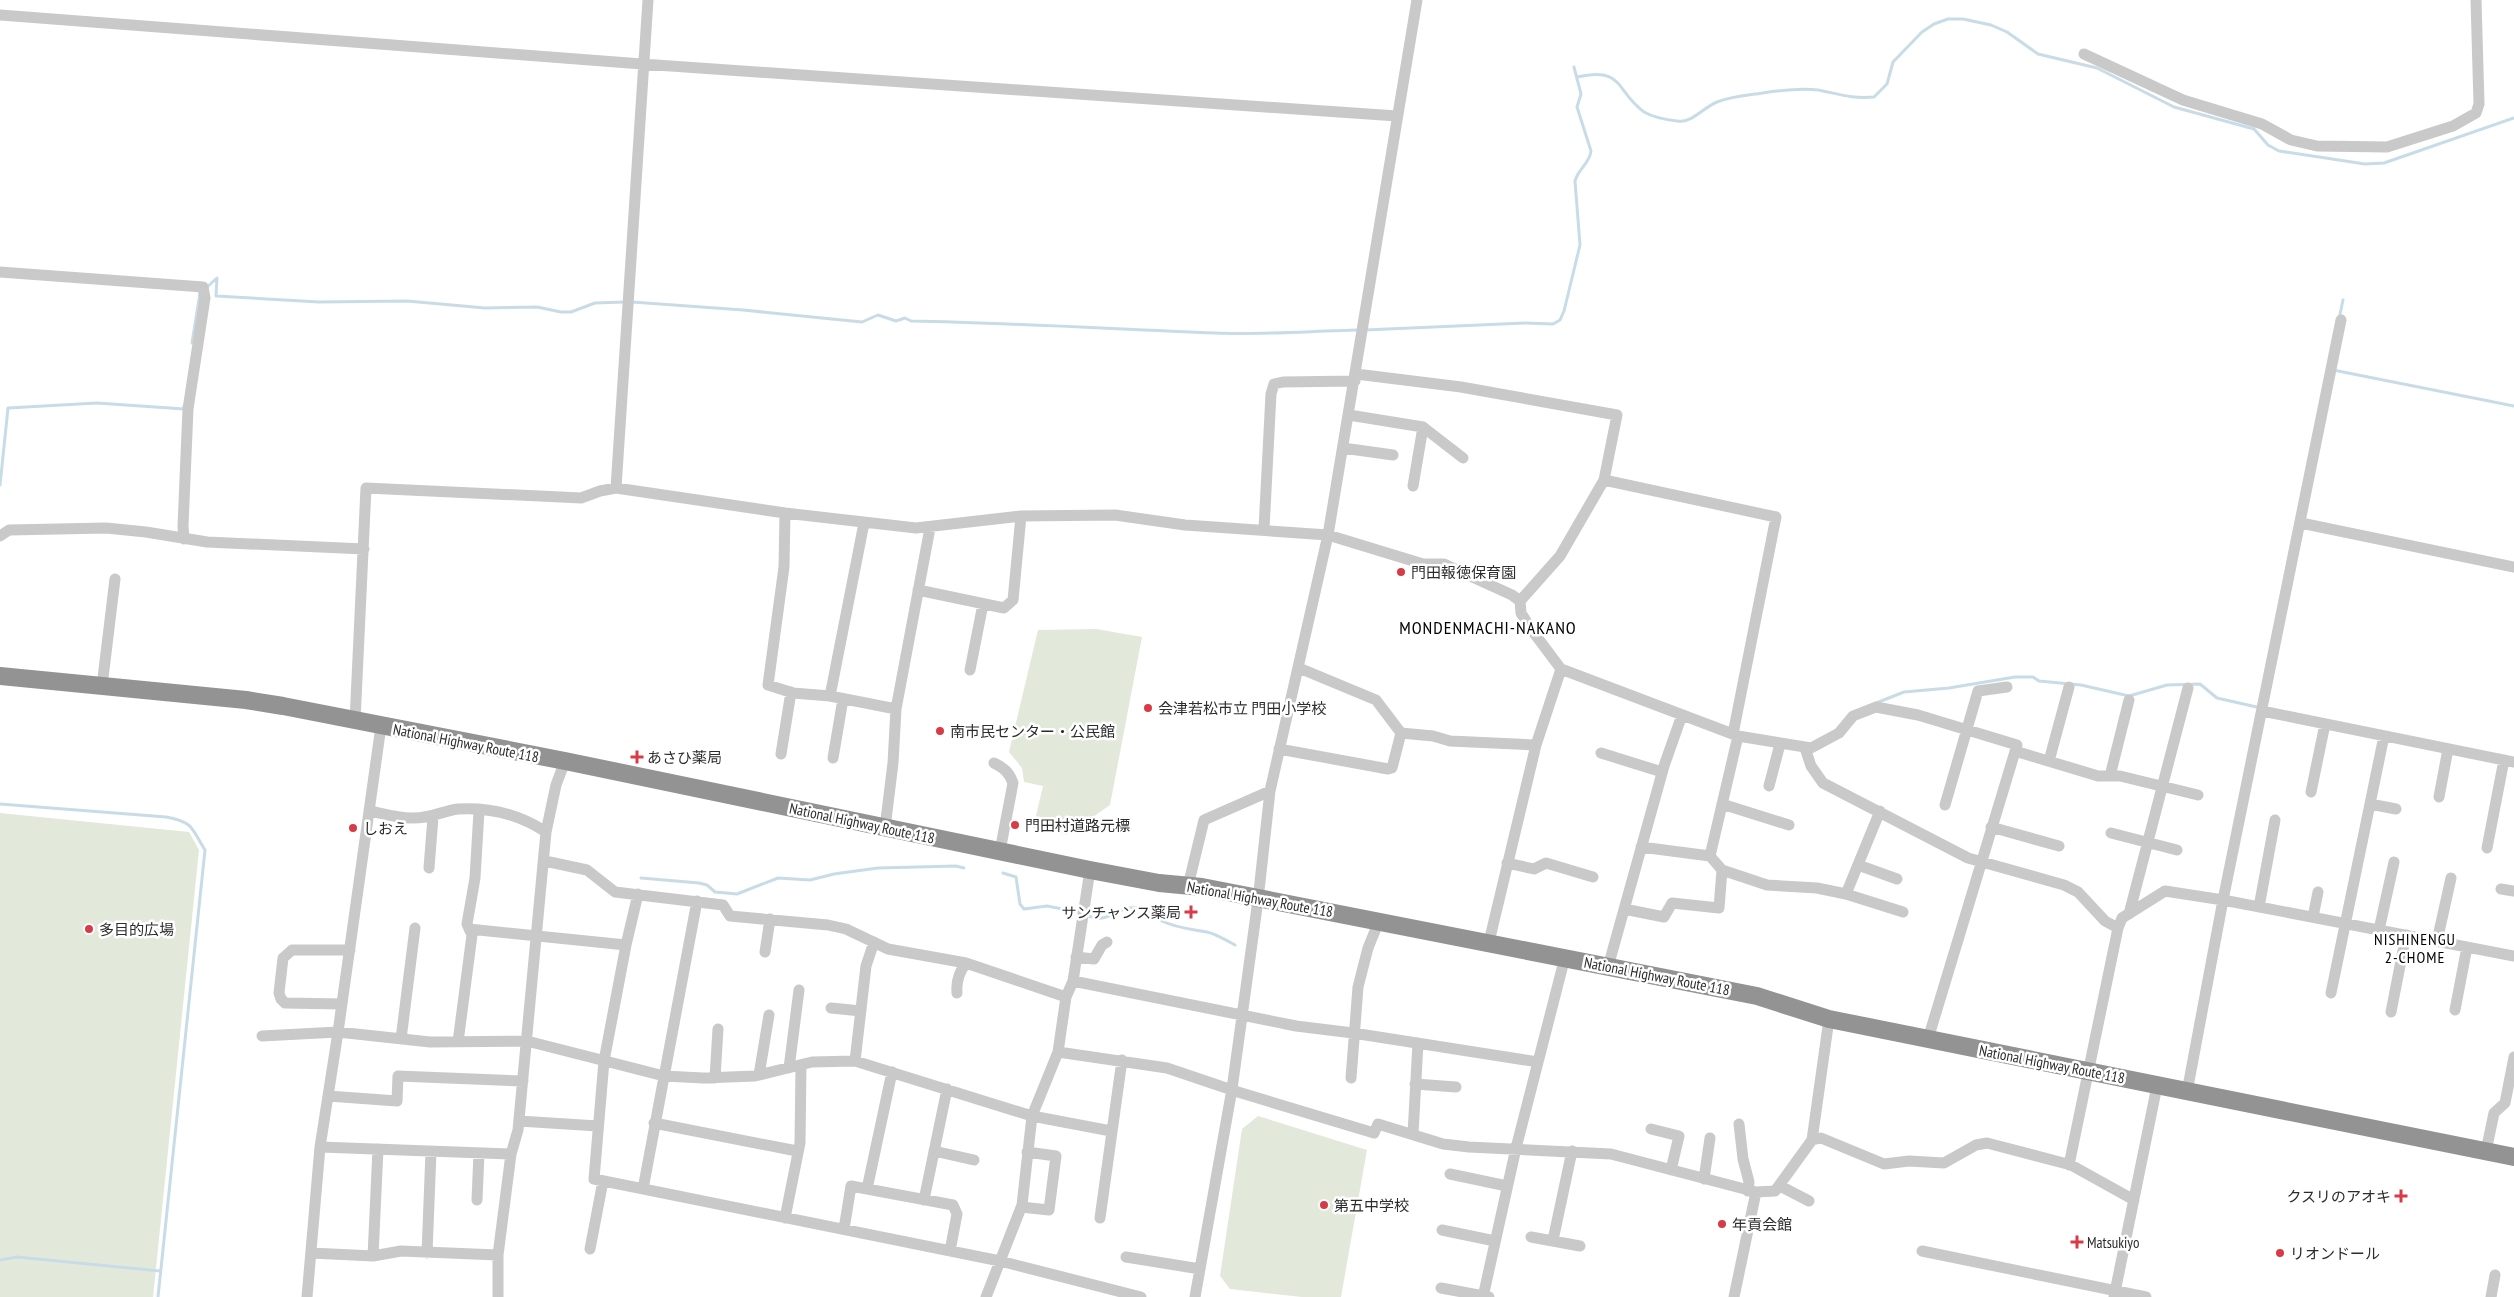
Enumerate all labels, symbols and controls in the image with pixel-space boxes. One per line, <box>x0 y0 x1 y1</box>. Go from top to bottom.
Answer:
place label: 門田報徳保育園 <box>1411 563 1516 582</box>
marker: 門田報徳保育園 <box>1395 566 1407 578</box>
district label: MONDENMACHI-NAKANO <box>1399 616 1577 639</box>
place label: 会津若松市立 門田小学校 <box>1158 699 1326 718</box>
marker: 会津若松市立 門田小学校 <box>1142 702 1154 714</box>
street label: National Highway Route 118 <box>392 720 540 766</box>
place label: 南市民センター・公民館 <box>950 722 1115 741</box>
marker: 南市民センター・公民館 <box>934 725 946 737</box>
place label: あさひ薬局 <box>647 748 722 767</box>
marker: あさひ薬局 <box>631 751 643 763</box>
street label: National Highway Route 118 <box>788 798 936 848</box>
place label: 門田村道路元標 <box>1025 816 1130 835</box>
place label: しおえ <box>363 819 408 838</box>
marker: 門田村道路元標 <box>1009 819 1021 831</box>
marker: しおえ <box>347 822 359 834</box>
street label: National Highway Route 118 <box>1185 877 1335 921</box>
place label: サンチャンス薬局 <box>1061 903 1181 922</box>
marker: サンチャンス薬局 <box>1185 906 1197 918</box>
place label: 多目的広場 <box>99 920 174 939</box>
marker: 多目的広場 <box>83 923 95 935</box>
district label: NISHINENGU 2-CHOME <box>2374 929 2456 967</box>
street label: National Highway Route 118 <box>1583 953 1731 999</box>
street label: National Highway Route 118 <box>1978 1041 2126 1087</box>
place label: クスリのアオキ <box>2286 1187 2391 1206</box>
marker: クスリのアオキ <box>2395 1190 2407 1202</box>
place label: 第五中学校 <box>1334 1196 1409 1215</box>
marker: 第五中学校 <box>1318 1199 1330 1211</box>
place label: 年貢会館 <box>1732 1215 1792 1234</box>
marker: 年貢会館 <box>1716 1218 1728 1230</box>
place label: Matsukiyo <box>2087 1233 2139 1252</box>
marker: Matsukiyo <box>2071 1236 2083 1248</box>
place label: リオンドール <box>2290 1244 2380 1263</box>
marker: リオンドール <box>2274 1247 2286 1259</box>

